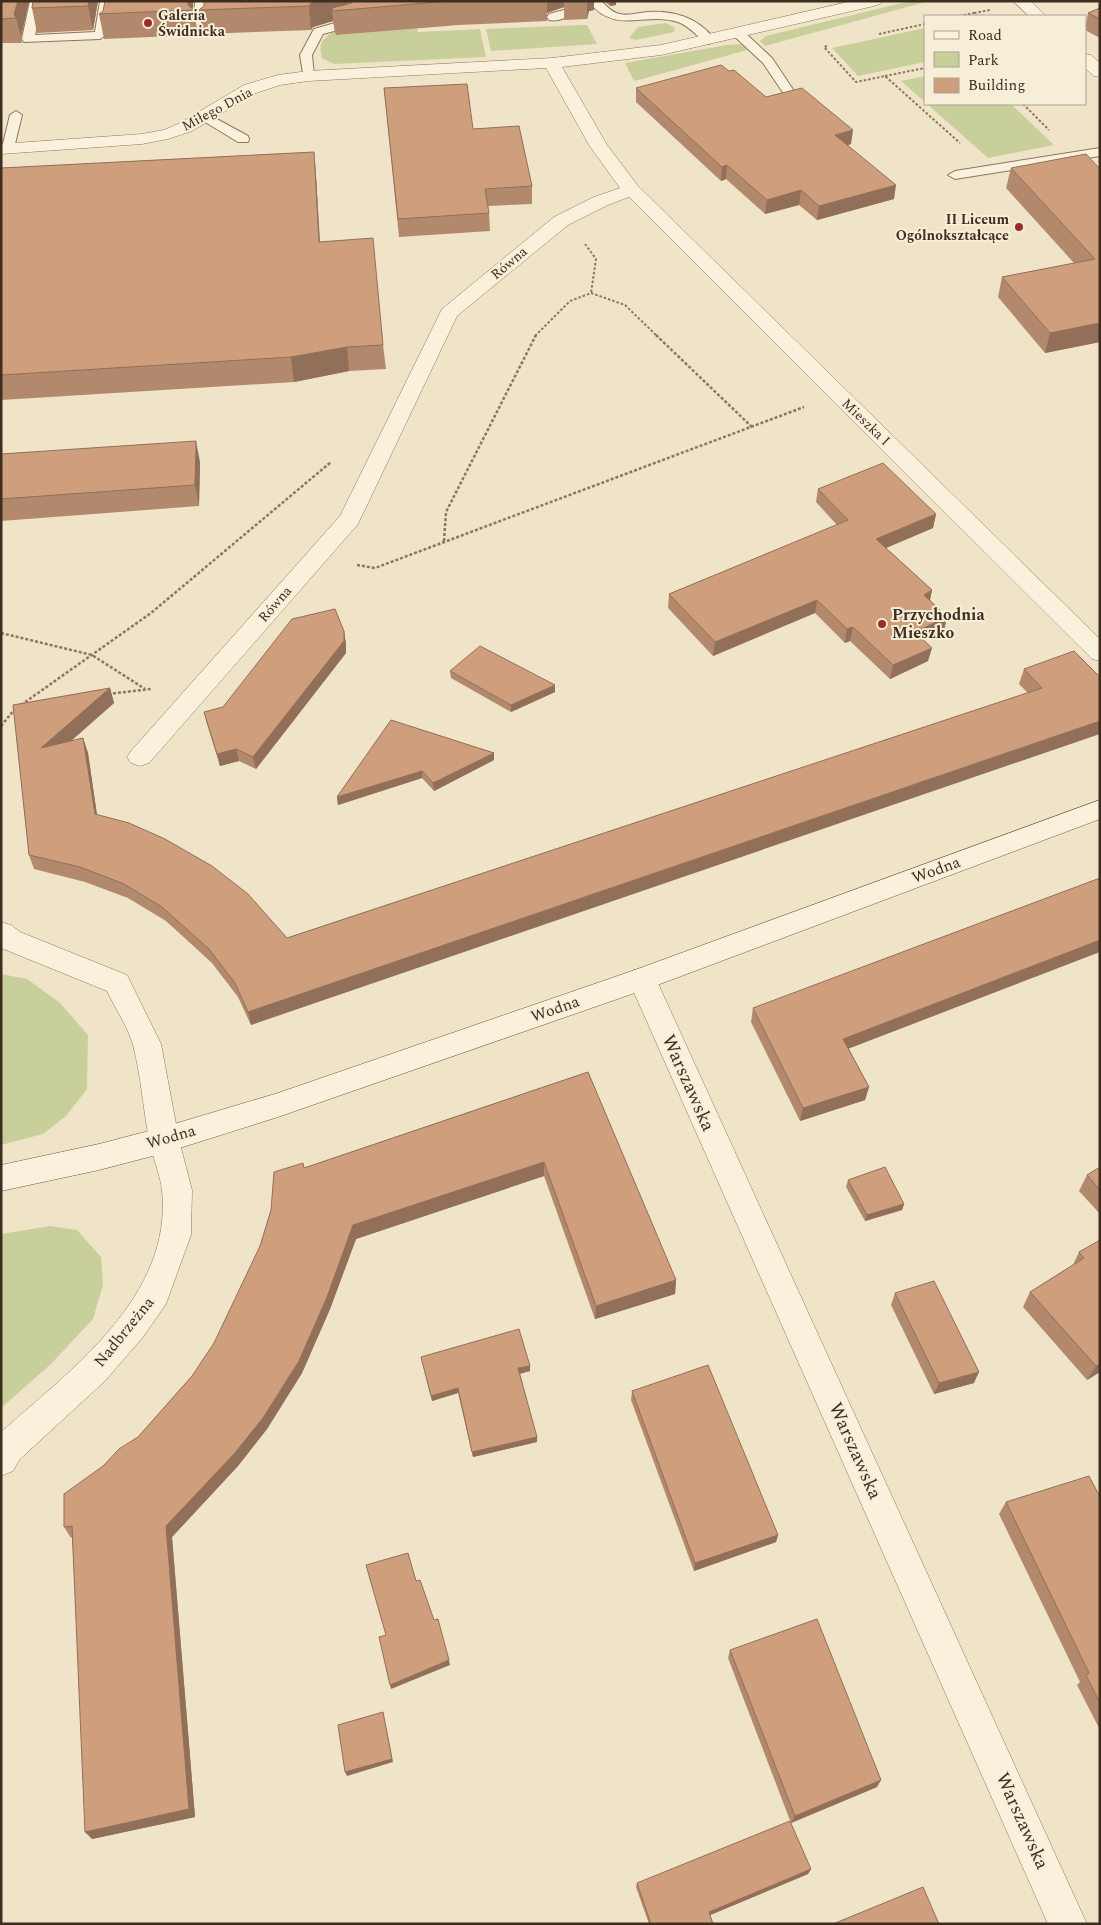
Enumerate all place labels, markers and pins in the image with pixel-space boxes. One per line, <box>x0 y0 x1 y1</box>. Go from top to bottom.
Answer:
place label: Galeria Świdnicka <box>158 5 226 42</box>
marker: Galeria Świdnicka <box>142 17 154 29</box>
place label: II Liceum Ogólnokształcące <box>896 209 1009 246</box>
marker: II Liceum Ogólnokształcące <box>1013 221 1025 233</box>
place label: Przychodnia Mieszko <box>892 603 985 645</box>
marker: Przychodnia Mieszko <box>876 618 888 630</box>

